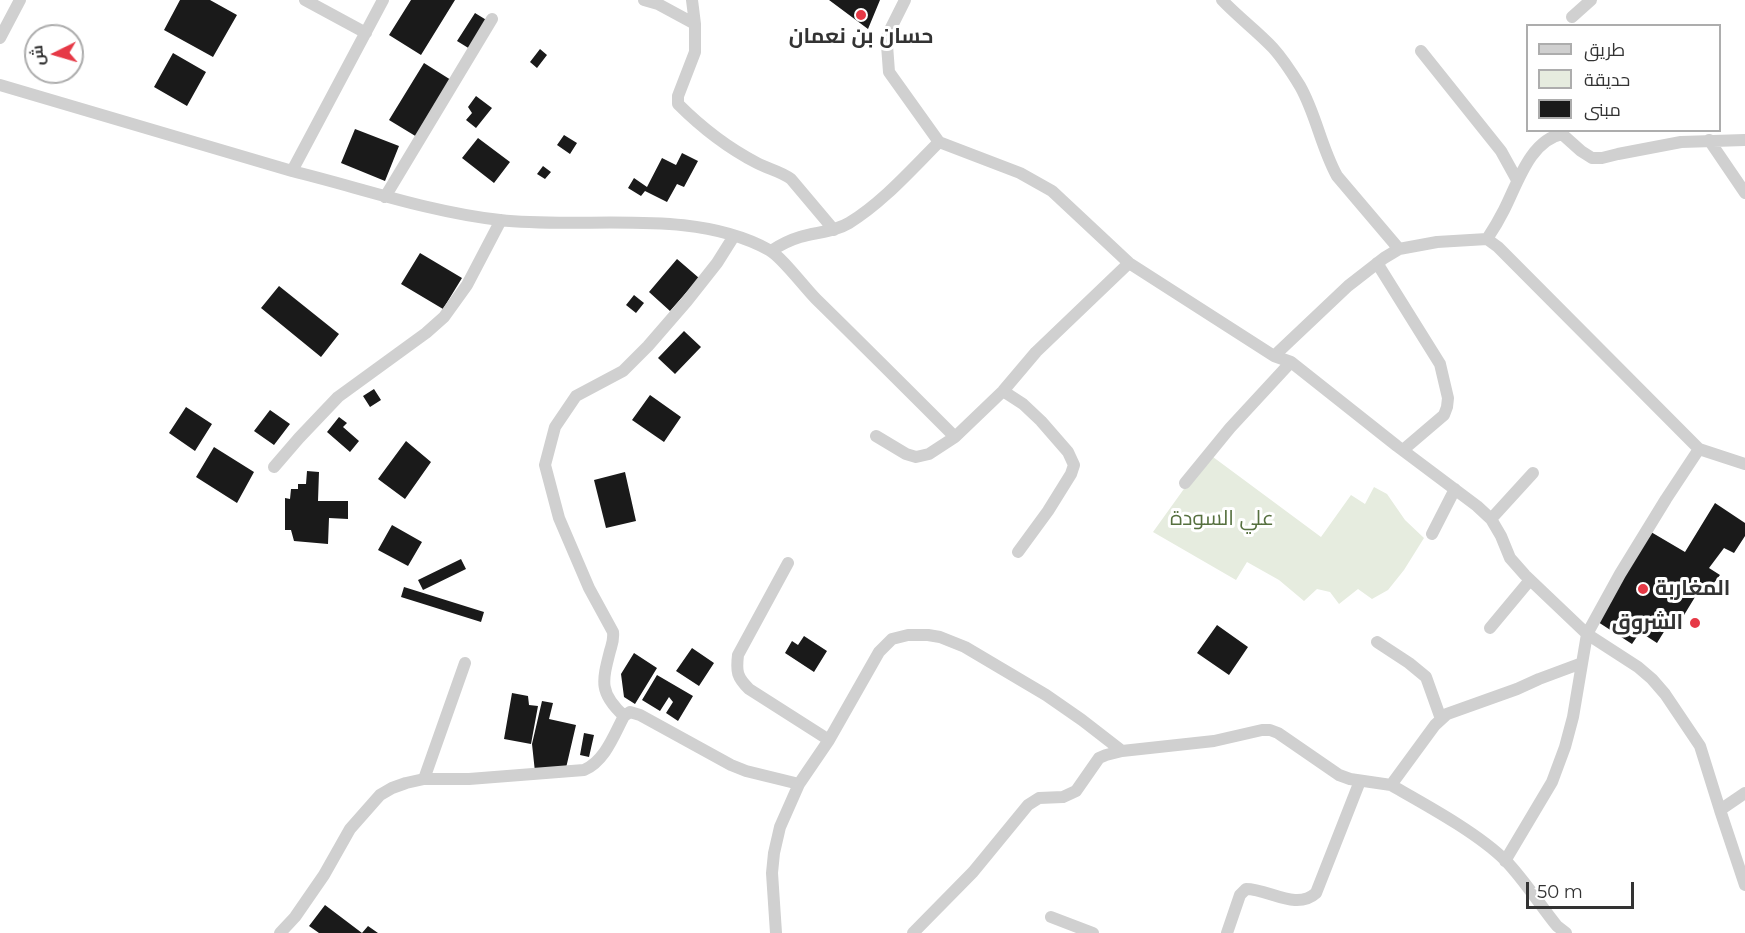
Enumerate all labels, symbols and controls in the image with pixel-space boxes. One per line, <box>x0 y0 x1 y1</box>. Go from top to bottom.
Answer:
marker: حسان بن نعمان <box>854 8 868 22</box>
north arrow <box>24 24 84 84</box>
place label: حسان بن نعمان <box>789 24 933 50</box>
legend <box>1526 24 1721 132</box>
text: طريق <box>1584 39 1625 61</box>
text: ش <box>27 44 48 66</box>
text: حديقة <box>1584 69 1630 91</box>
text: مبنى <box>1584 99 1621 121</box>
park label: علي السودة <box>1170 506 1274 532</box>
place label: المغاربة <box>1655 576 1730 602</box>
marker: المغاربة <box>1636 582 1650 596</box>
place label: الشروق <box>1612 610 1683 636</box>
marker: الشروق <box>1688 616 1702 630</box>
scale bar <box>1529 870 1637 908</box>
text: 50 m <box>1537 881 1583 903</box>

